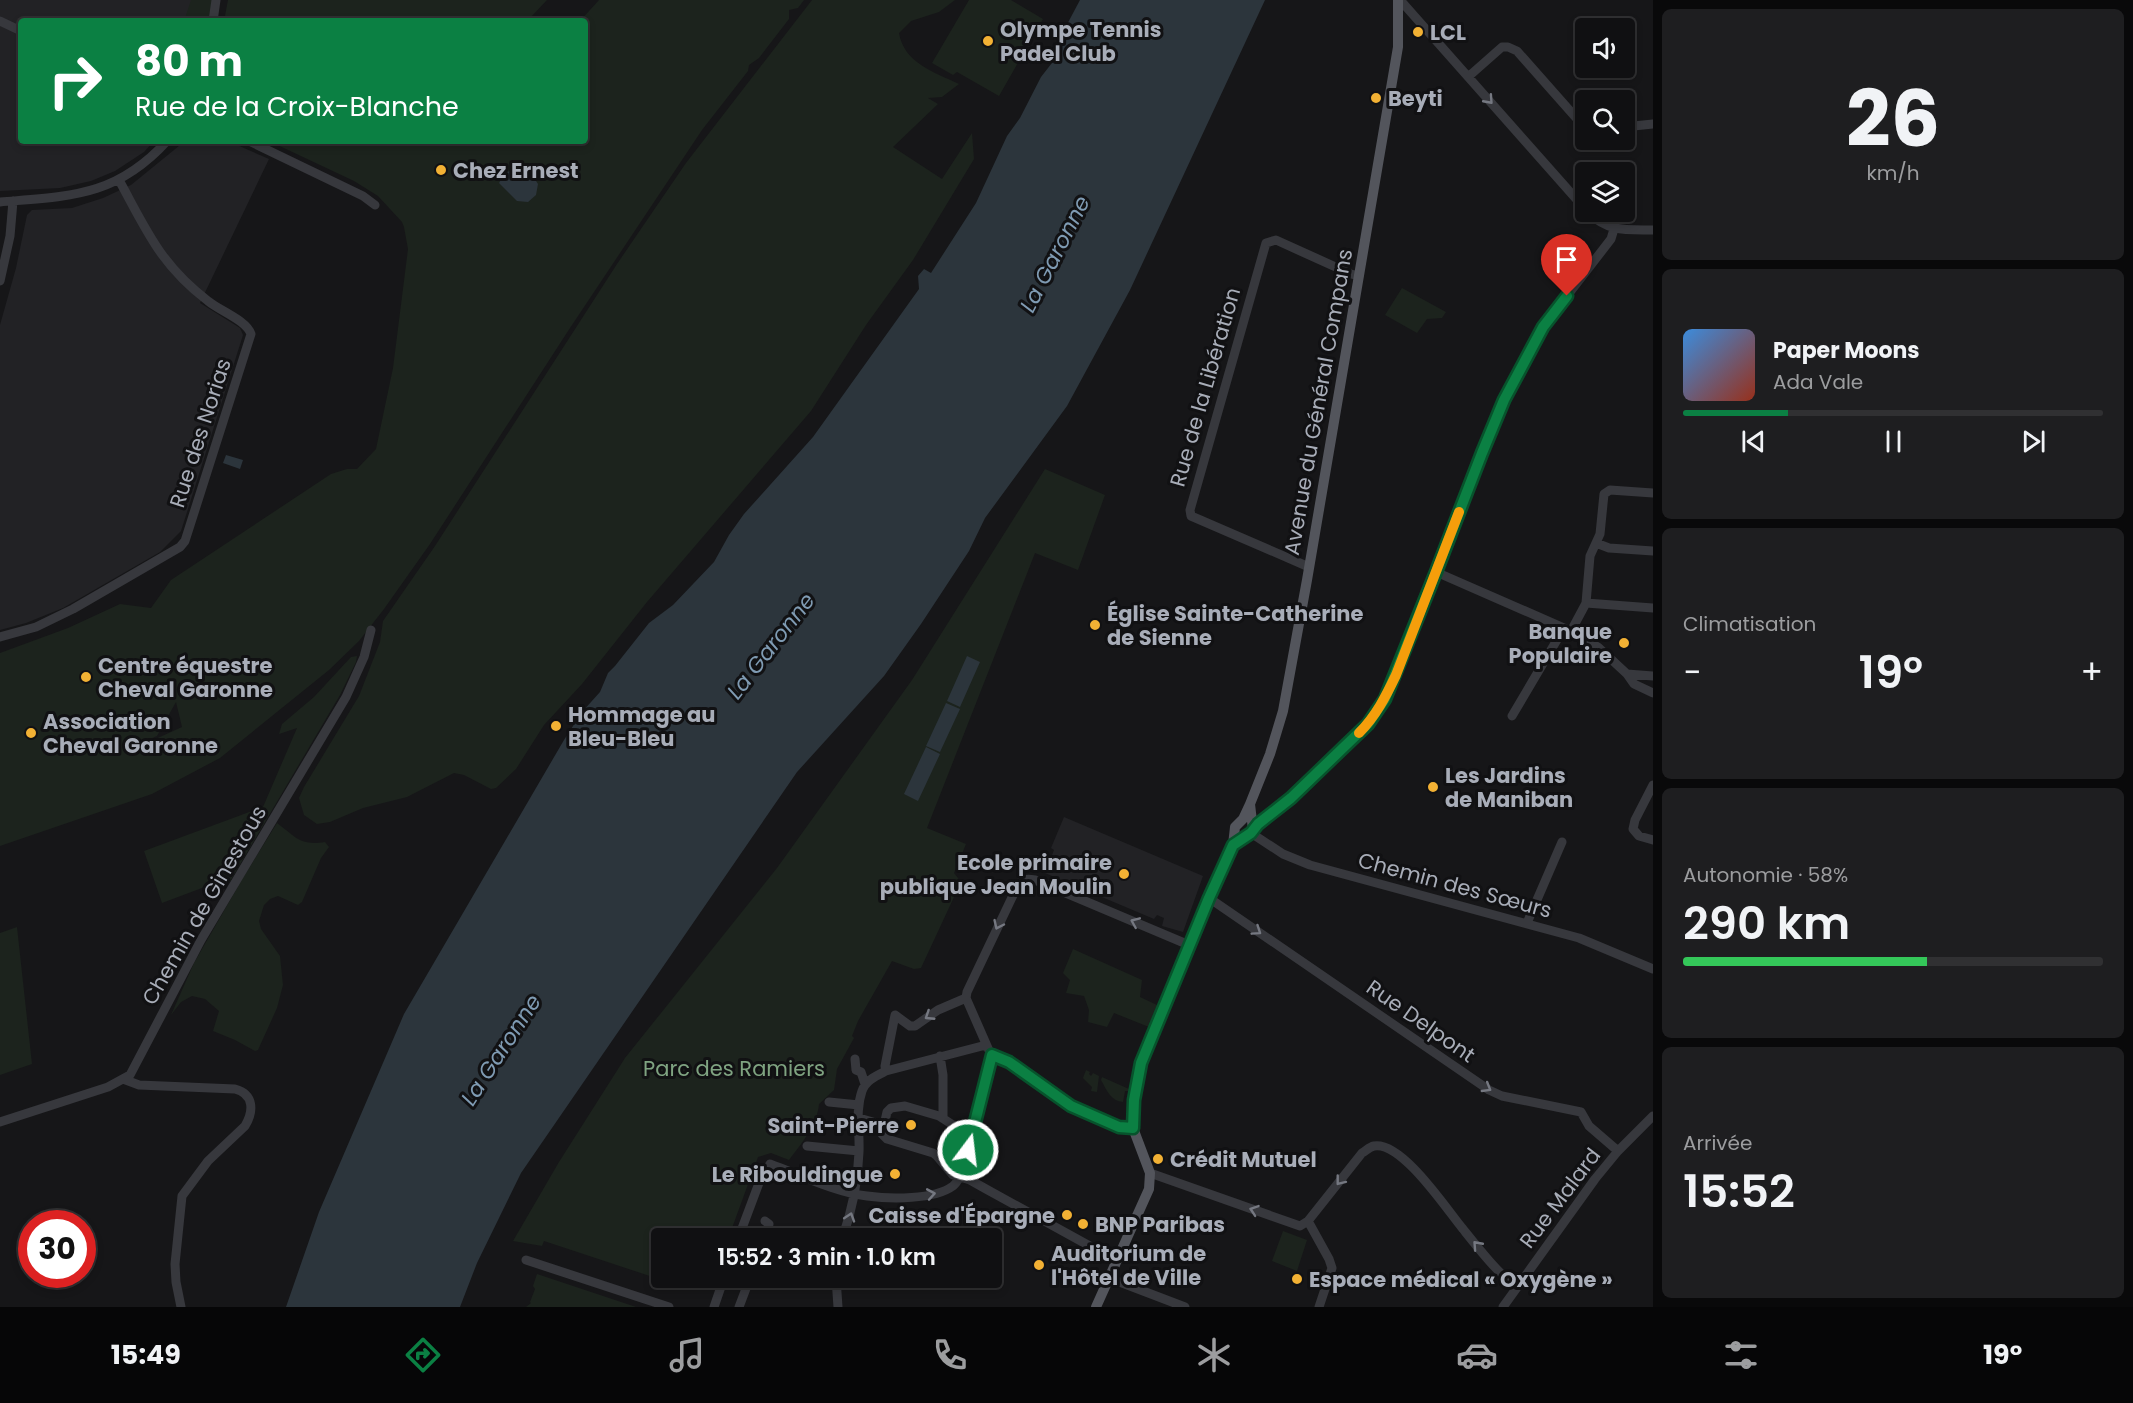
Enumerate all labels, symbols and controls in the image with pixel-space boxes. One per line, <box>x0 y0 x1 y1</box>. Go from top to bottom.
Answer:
place label: Olympe Tennis Padel Club <box>1000 15 1161 68</box>
place label: LCL <box>1430 18 1466 47</box>
map controls <box>1575 18 1635 222</box>
button: sound <box>1575 18 1635 78</box>
marker: LCL <box>1411 25 1425 39</box>
text: 80 m <box>135 32 243 91</box>
marker: Olympe Tennis Padel Club <box>981 34 995 48</box>
icon: right <box>36 42 114 120</box>
text: 26 <box>1846 64 1940 173</box>
place label: Beyti <box>1388 84 1443 113</box>
text: Rue de la Croix-Blanche <box>135 88 459 125</box>
button: search <box>1575 90 1635 150</box>
marker: Beyti <box>1369 91 1383 105</box>
one-way arrow <box>1482 93 1493 104</box>
place label: Chez Ernest <box>453 156 579 185</box>
text: km/h <box>1866 159 1920 187</box>
button: layers <box>1575 162 1635 222</box>
marker: Chez Ernest <box>434 163 448 177</box>
water label: La Garonne <box>1012 190 1098 318</box>
pin <box>1541 234 1592 296</box>
icon: arrive <box>1550 243 1583 276</box>
street label: Avenue du Général Compans <box>1277 247 1359 557</box>
street label: Rue de la Libération <box>1163 284 1247 490</box>
text: Paper Moons <box>1773 335 1920 366</box>
street label: Rue des Norias <box>162 355 238 511</box>
text: Ada Vale <box>1773 368 1863 396</box>
icon: previous <box>1737 425 1770 458</box>
icon: pause <box>1877 425 1910 458</box>
icon: next <box>2017 425 2050 458</box>
water label: La Garonne <box>720 586 822 706</box>
place label: Église Sainte-Catherine de Sienne <box>1107 599 1363 652</box>
text: Climatisation <box>1683 610 1816 638</box>
place label: Banque Populaire <box>1509 617 1612 670</box>
marker: Église Sainte-Catherine de Sienne <box>1088 618 1102 632</box>
marker: Banque Populaire <box>1617 636 1631 650</box>
text: 19° <box>1859 641 1923 704</box>
text: − <box>1683 649 1701 696</box>
text: + <box>2080 649 2103 696</box>
place label: Centre équestre Cheval Garonne <box>98 651 273 704</box>
marker: Centre équestre Cheval Garonne <box>79 670 93 684</box>
place label: Hommage au Bleu-Bleu <box>568 700 716 753</box>
place label: Association Cheval Garonne <box>43 707 218 760</box>
marker: Hommage au Bleu-Bleu <box>549 719 563 733</box>
marker: Association Cheval Garonne <box>24 726 38 740</box>
place label: Les Jardins de Maniban <box>1445 761 1573 814</box>
marker: Les Jardins de Maniban <box>1426 780 1440 794</box>
street label: Chemin de Ginestous <box>135 800 273 1010</box>
street label: Chemin des Sœurs <box>1355 845 1555 925</box>
place label: Ecole primaire publique Jean Moulin <box>880 848 1112 901</box>
text: Autonomie · 58% <box>1683 861 1848 889</box>
marker: Ecole primaire publique Jean Moulin <box>1117 867 1131 881</box>
text: 290 km <box>1683 892 1850 955</box>
one-way arrow <box>1130 917 1141 929</box>
one-way arrow <box>994 919 1006 930</box>
one-way arrow <box>1251 923 1261 935</box>
street label: Rue Delpont <box>1361 973 1481 1069</box>
water label: La Garonne <box>453 988 549 1112</box>
one-way arrow <box>925 1009 935 1021</box>
park label: Parc des Ramiers <box>643 1054 825 1083</box>
one-way arrow <box>1481 1081 1491 1092</box>
place label: Saint-Pierre <box>768 1111 899 1140</box>
marker: Saint-Pierre <box>904 1118 918 1132</box>
position arrow <box>936 1118 1000 1182</box>
text: Arrivée <box>1683 1129 1752 1157</box>
street label: Rue Malard <box>1513 1142 1607 1254</box>
place label: Crédit Mutuel <box>1170 1145 1317 1174</box>
marker: Crédit Mutuel <box>1151 1152 1165 1166</box>
place label: Le Ribouldingue <box>712 1160 883 1189</box>
text: 15:52 <box>1683 1160 1795 1223</box>
marker: Le Ribouldingue <box>888 1167 902 1181</box>
one-way arrow <box>1336 1174 1347 1185</box>
one-way arrow <box>927 1188 936 1200</box>
place label: Caisse d'Épargne <box>869 1201 1055 1230</box>
one-way arrow <box>1249 1205 1260 1218</box>
marker: Caisse d'Épargne <box>1060 1208 1074 1222</box>
speed limit sign: 30 <box>18 1210 96 1288</box>
place label: BNP Paribas <box>1095 1210 1225 1239</box>
one-way arrow <box>842 1212 855 1222</box>
marker: BNP Paribas <box>1076 1217 1090 1231</box>
place label: Auditorium de l'Hôtel de Ville <box>1051 1239 1206 1292</box>
one-way arrow <box>1473 1241 1484 1251</box>
text: 15:52 · 3 min · 1.0 km <box>717 1242 936 1273</box>
marker: Auditorium de l'Hôtel de Ville <box>1032 1258 1046 1272</box>
place label: Espace médical « Oxygène » <box>1309 1265 1613 1294</box>
marker: Espace médical « Oxygène » <box>1290 1272 1304 1286</box>
icon: directions <box>402 1334 444 1376</box>
icon: music <box>666 1334 708 1376</box>
icon: phone <box>929 1334 971 1376</box>
icon: climate <box>1193 1334 1235 1376</box>
icon: car <box>1456 1334 1498 1376</box>
icon: filters <box>1720 1334 1762 1376</box>
text: 15:49 <box>111 1336 181 1373</box>
text: 19° <box>1983 1336 2022 1373</box>

